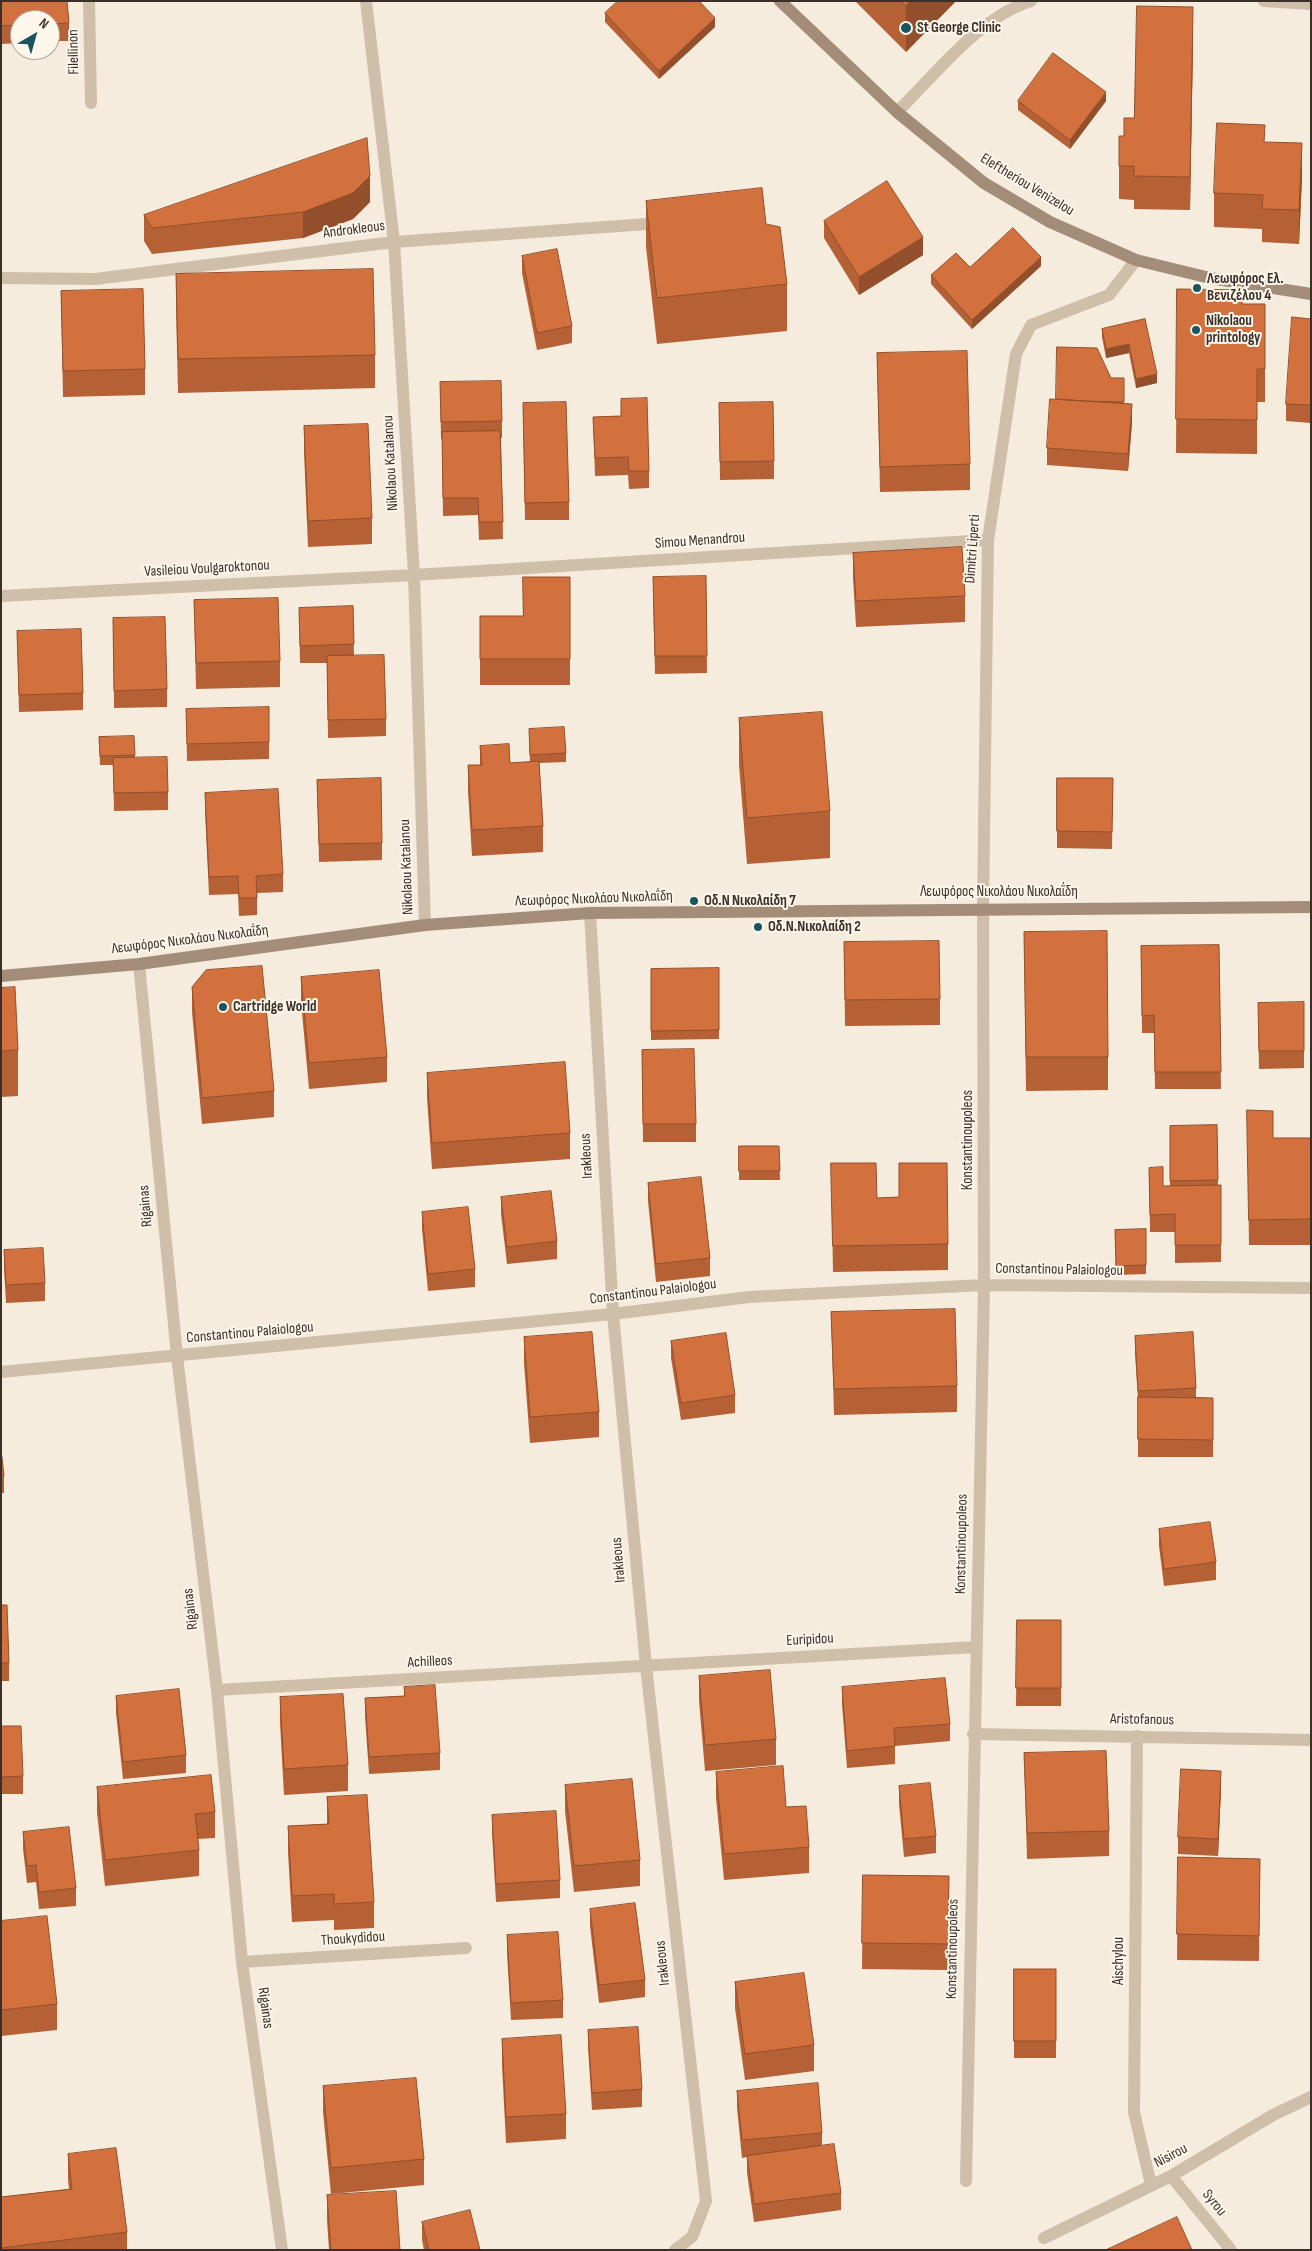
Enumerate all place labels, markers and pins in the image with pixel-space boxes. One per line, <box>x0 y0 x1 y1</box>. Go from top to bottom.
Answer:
place label: St George Clinic <box>917 19 1001 37</box>
marker: St George Clinic <box>899 21 913 35</box>
place label: Λεωφόρος Ελ. Βενιζέλου 4 <box>1207 270 1284 305</box>
marker: Λεωφόρος Ελ. Βενιζέλου 4 <box>1191 282 1203 294</box>
place label: Nikolaou printology <box>1206 312 1260 347</box>
marker: Nikolaou printology <box>1190 324 1202 336</box>
place label: Οδ.Ν Νικολαίδη 7 <box>704 892 796 910</box>
marker: Οδ.Ν Νικολαίδη 7 <box>688 895 700 907</box>
place label: Οδ.Ν.Νικολαίδη 2 <box>768 918 861 936</box>
marker: Οδ.Ν.Νικολαίδη 2 <box>752 921 764 933</box>
place label: Cartridge World <box>233 998 317 1016</box>
marker: Cartridge World <box>217 1001 229 1013</box>

